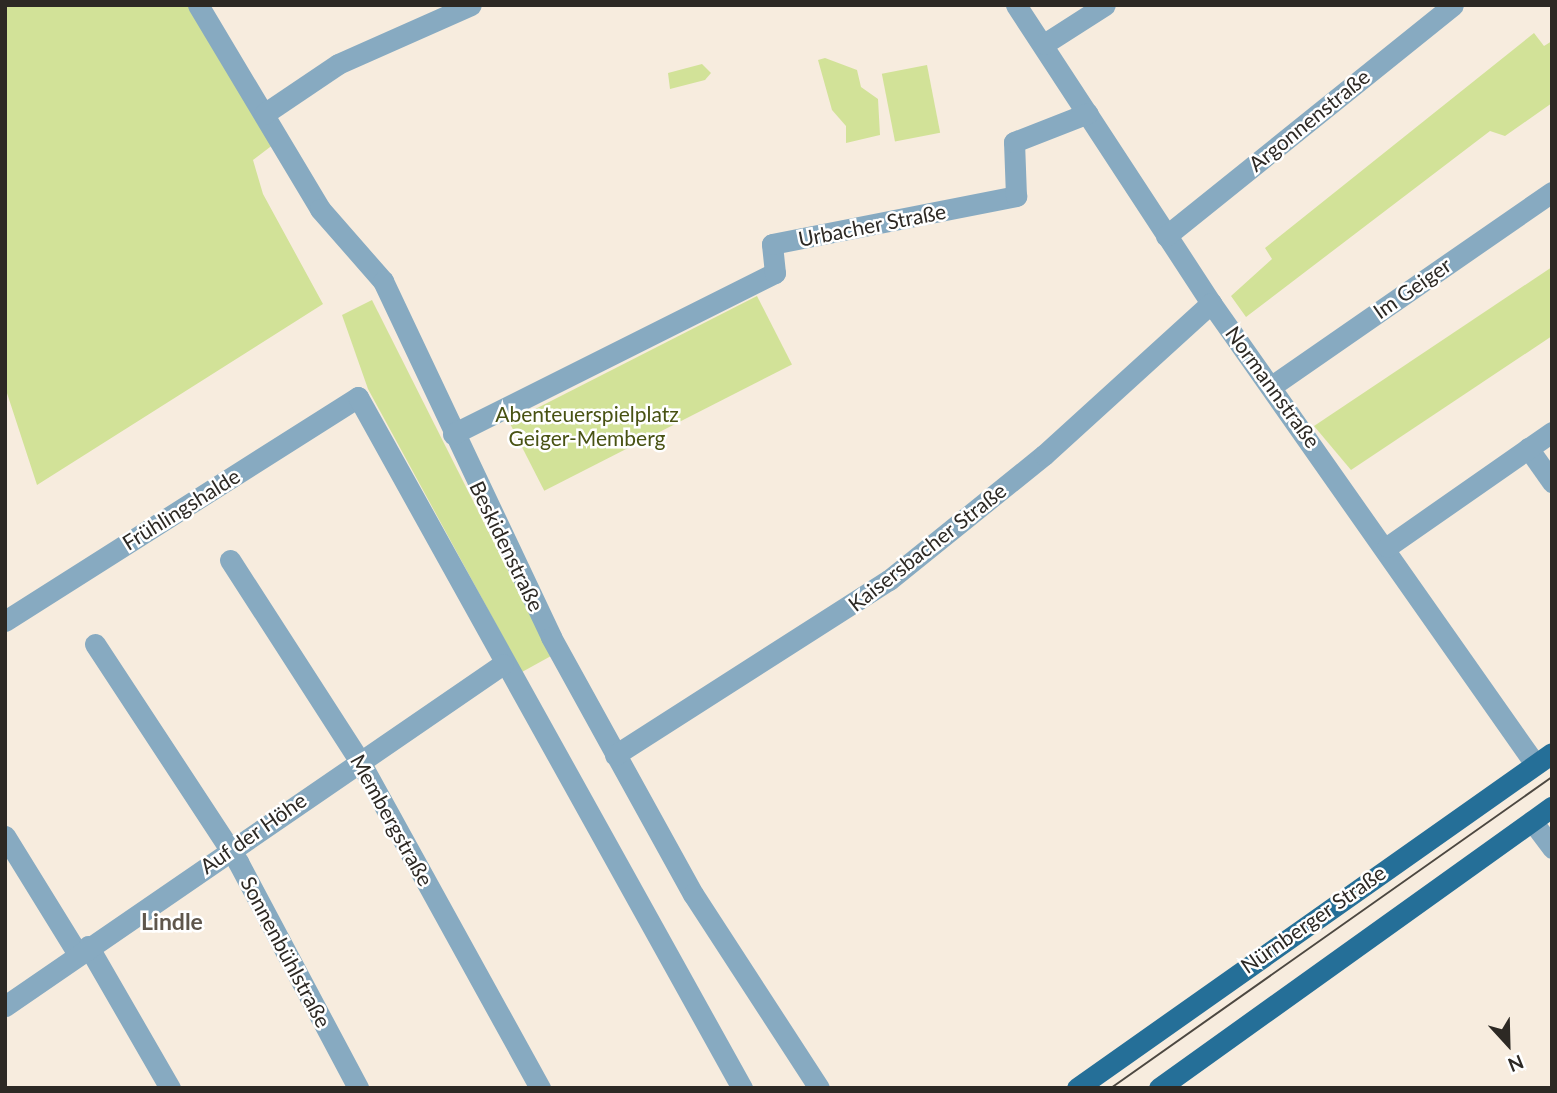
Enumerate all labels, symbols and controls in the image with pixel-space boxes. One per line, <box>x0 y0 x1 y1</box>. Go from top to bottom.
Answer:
street label: Argonnenstraße <box>1243 64 1375 176</box>
street label: Urbacher Straße <box>796 198 948 252</box>
street label: Im Geiger <box>1368 252 1456 324</box>
street label: Normannstraße <box>1220 321 1326 453</box>
park label: Abenteuerspielplatz Geiger-Memberg <box>495 401 679 451</box>
street label: Frühlingshalde <box>118 463 244 555</box>
street label: Beskidenstraße <box>465 477 549 615</box>
street label: Kaisersbacher Straße <box>843 477 1011 617</box>
street label: Membergstraße <box>345 750 439 890</box>
street label: Auf der Höhe <box>195 787 311 879</box>
street label: Nürnberger Straße <box>1235 859 1391 979</box>
street label: Sonnenbühlstraße <box>236 872 336 1032</box>
district label: Lindle <box>141 907 203 935</box>
north arrow <box>1473 1009 1543 1079</box>
text: N <box>1505 1051 1527 1077</box>

